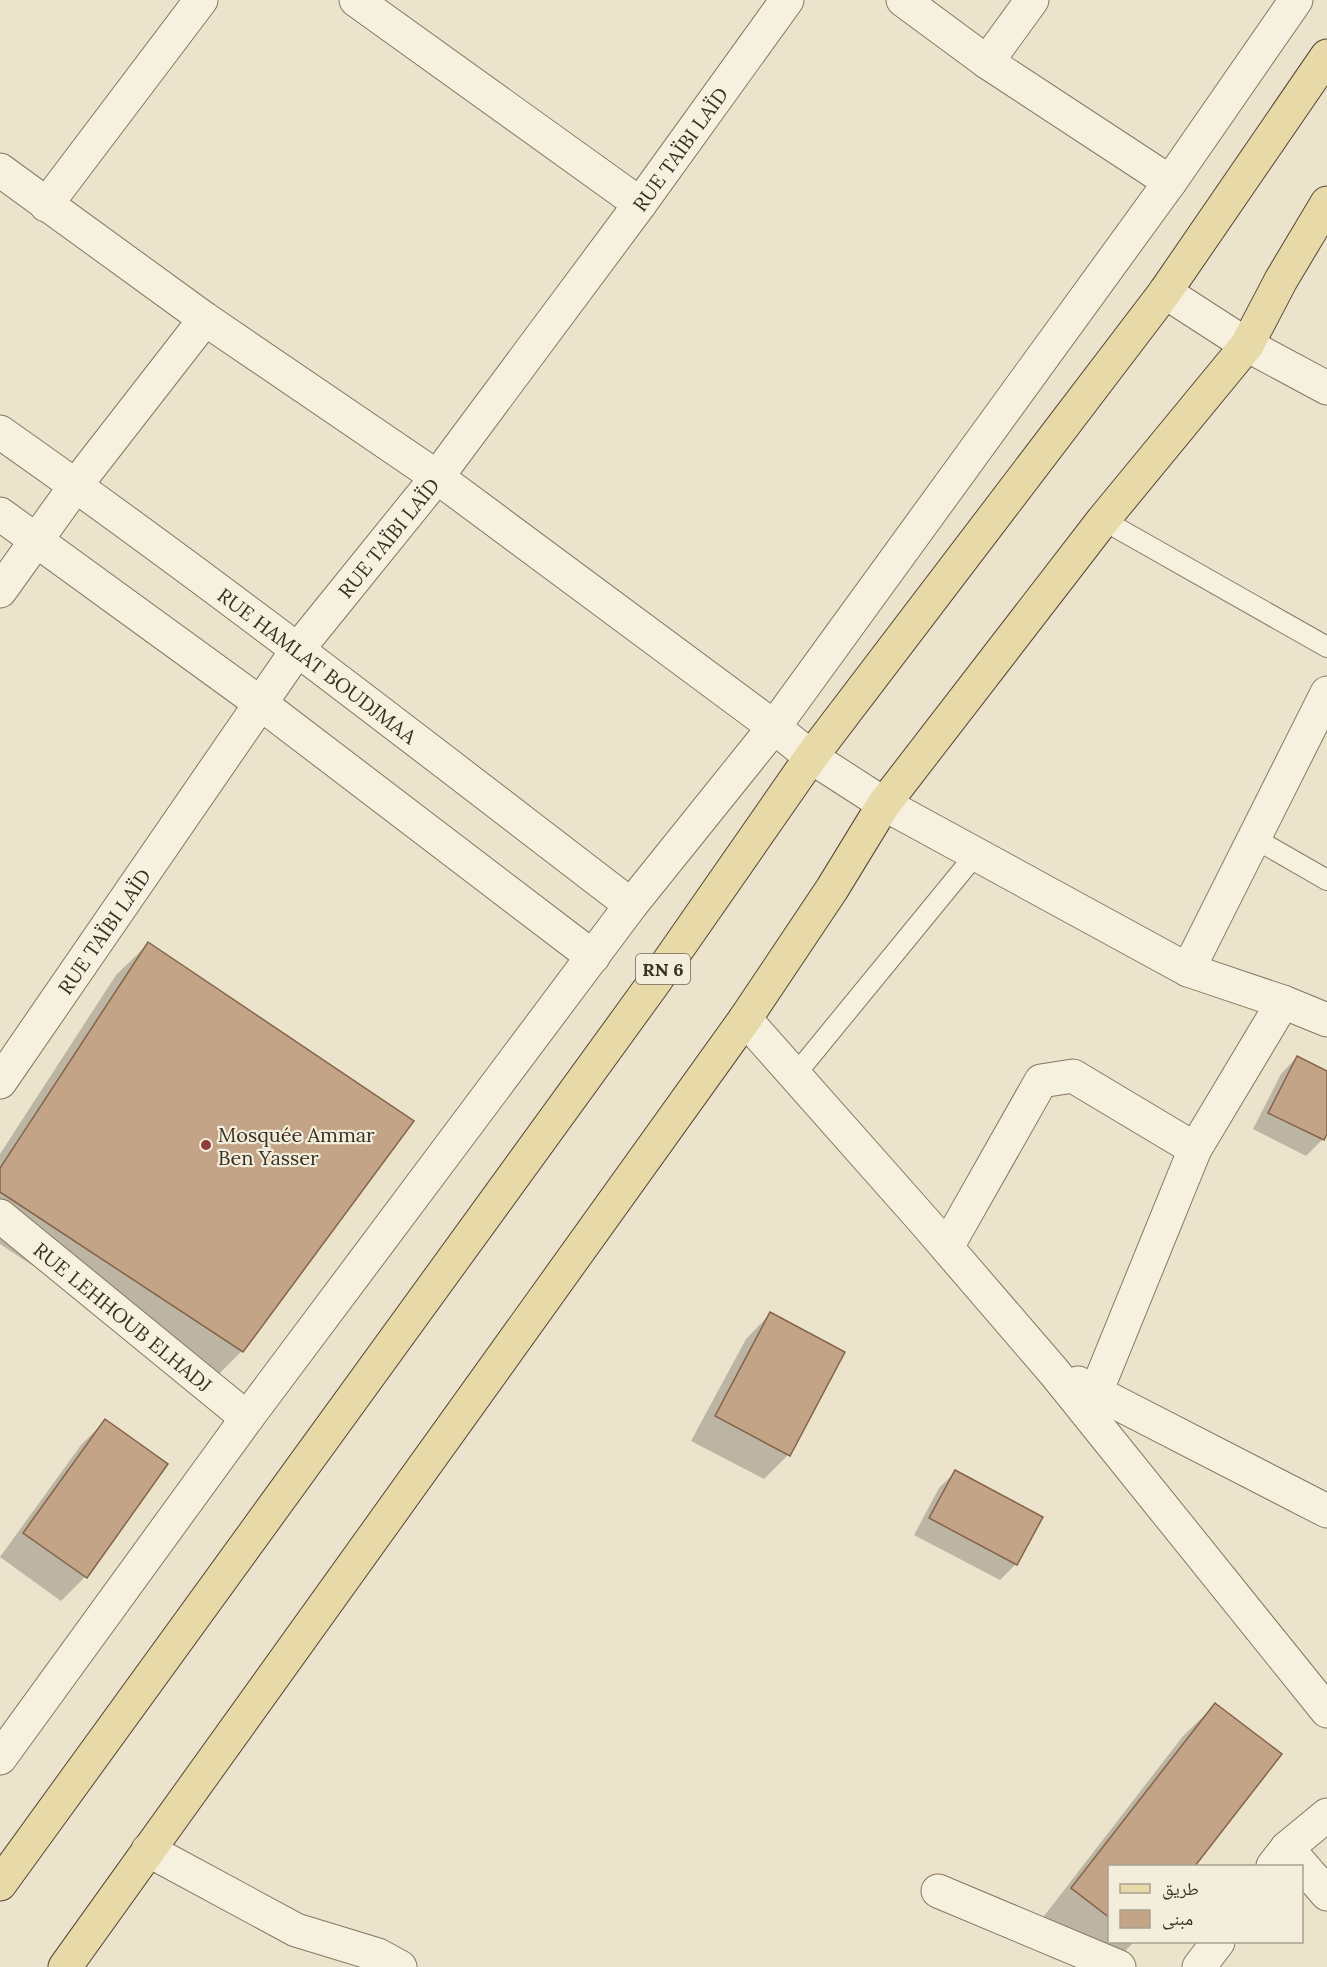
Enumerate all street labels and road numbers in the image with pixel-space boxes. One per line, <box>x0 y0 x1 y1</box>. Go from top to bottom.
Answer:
street label: RUE TAÏBI LAÏD <box>627 82 733 216</box>
street label: RUE TAÏBI LAÏD <box>332 472 444 603</box>
street label: RUE HAMLAT BOUDJMAA <box>213 582 422 749</box>
street label: RUE TAÏBI LAÏD <box>52 864 156 999</box>
road number: RN 6 <box>636 954 690 984</box>
street label: RUE LEHHOUB ELHADJ <box>29 1236 217 1397</box>

